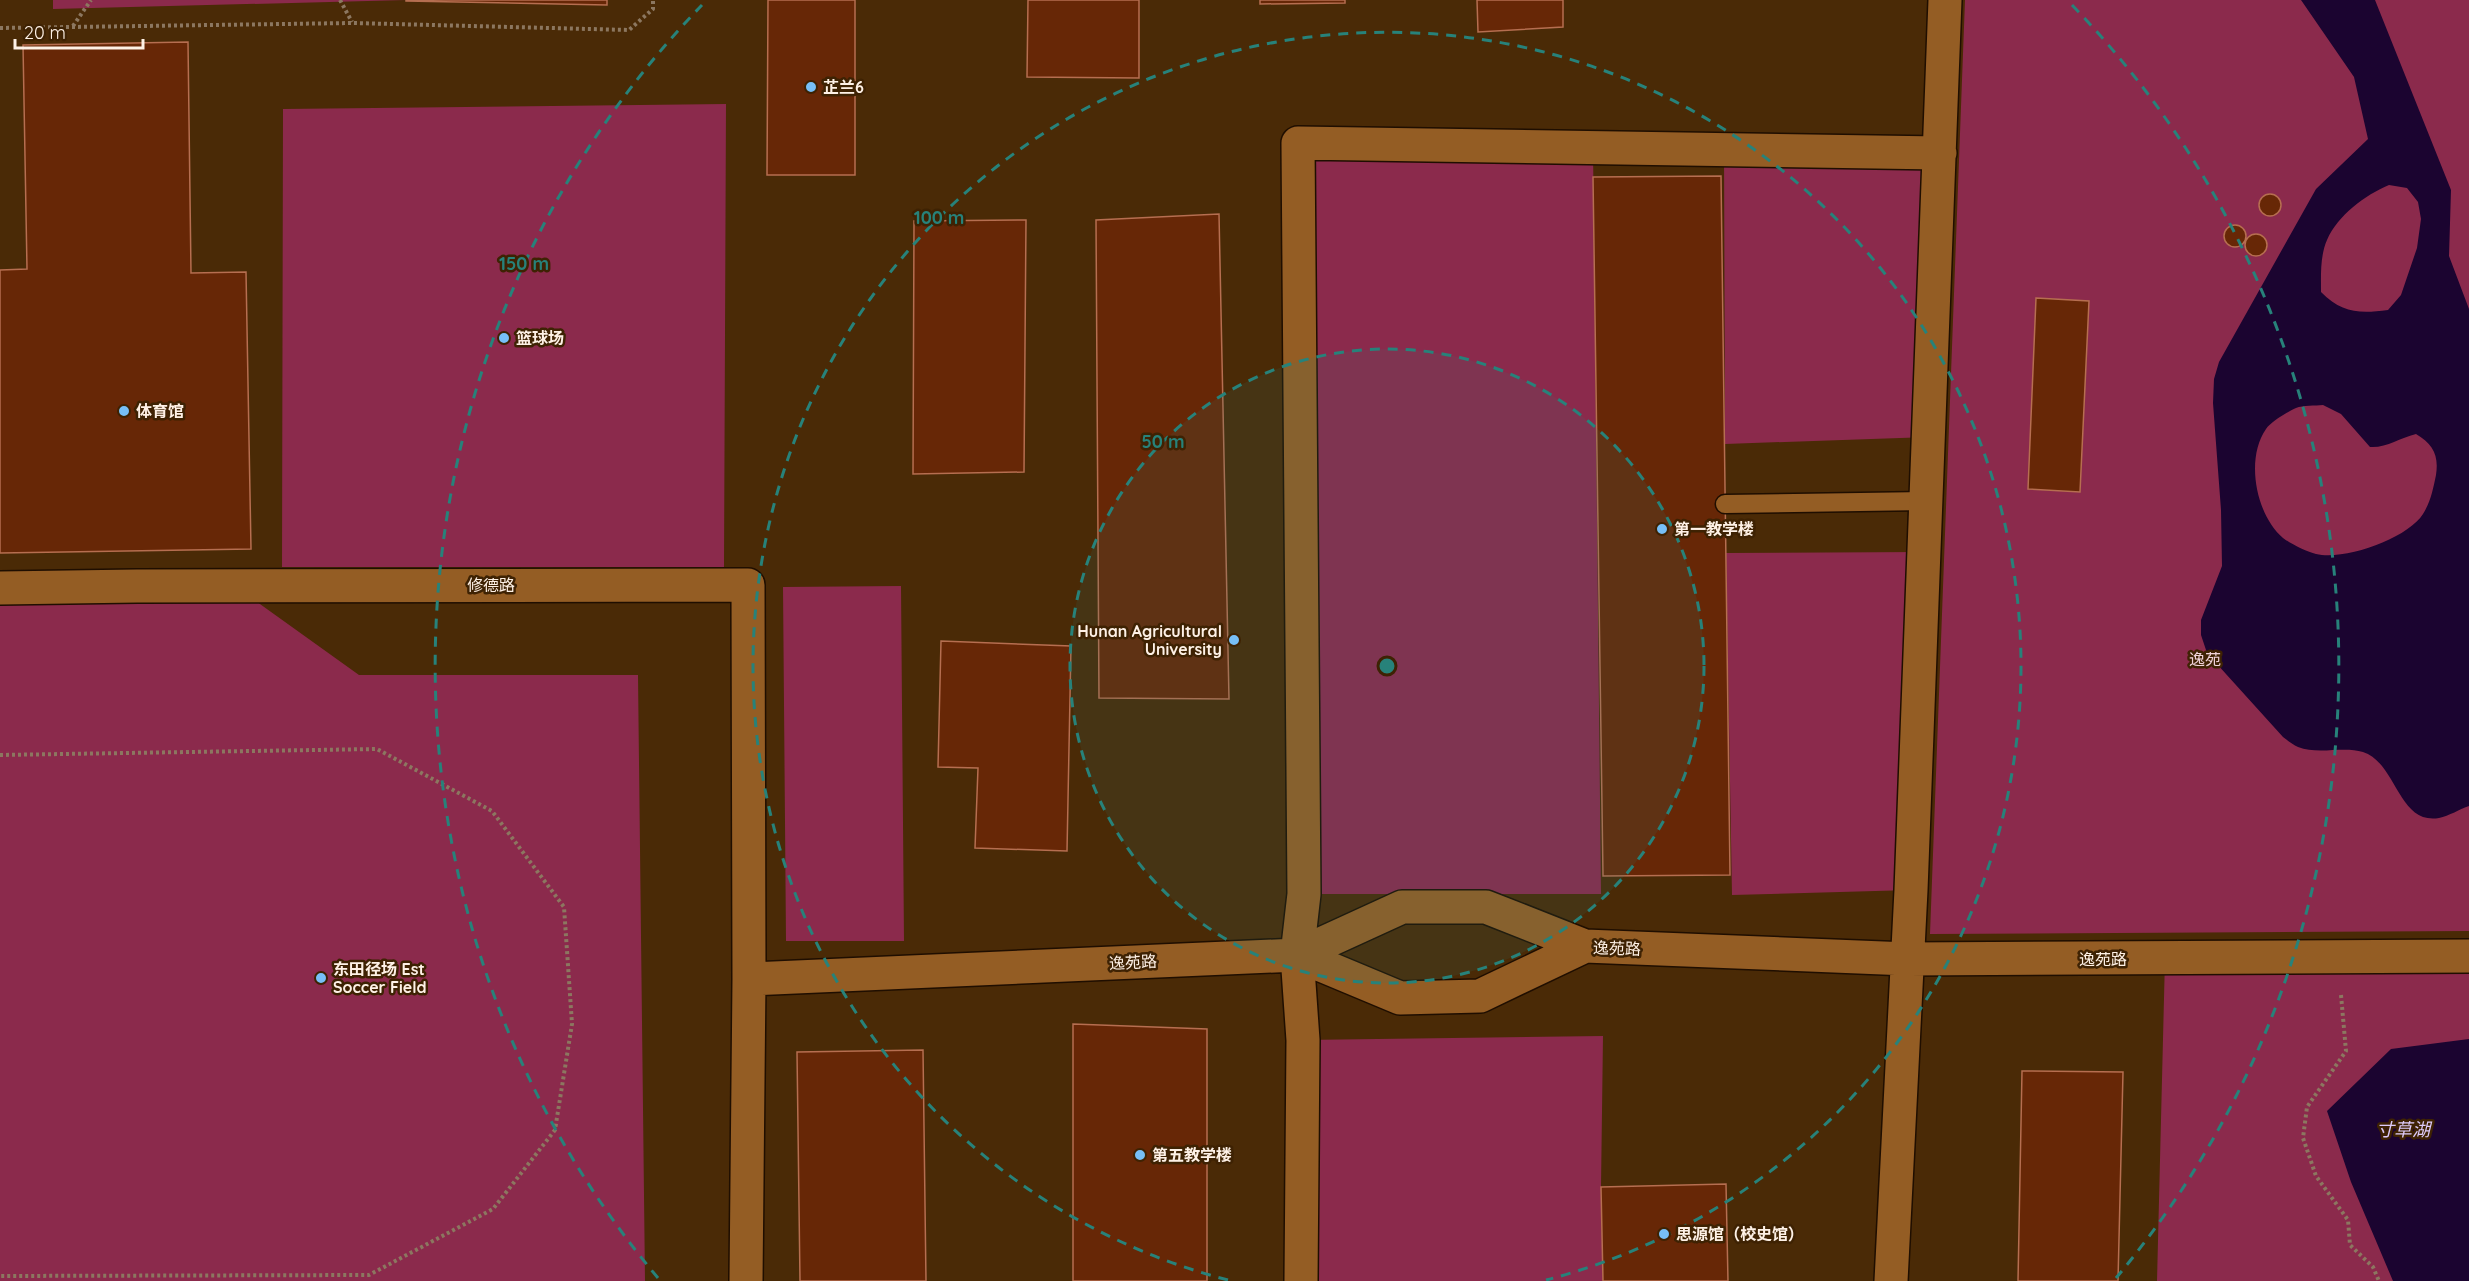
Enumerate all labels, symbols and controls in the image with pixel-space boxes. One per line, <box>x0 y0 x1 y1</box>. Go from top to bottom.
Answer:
scale bar <box>15 12 142 50</box>
text: 20 m <box>24 21 66 44</box>
place label: 芷兰6 <box>823 77 864 97</box>
marker: 芷兰6 <box>804 80 818 94</box>
text: 100 m <box>914 206 964 229</box>
text: 150 m <box>499 252 549 275</box>
place label: 篮球场 <box>516 328 564 348</box>
marker: 篮球场 <box>497 331 511 345</box>
place label: 体育馆 <box>136 401 184 421</box>
marker: 体育馆 <box>117 404 131 418</box>
text: 50 m <box>1141 430 1185 453</box>
place label: 第一教学楼 <box>1674 519 1754 539</box>
marker: 第一教学楼 <box>1655 522 1669 536</box>
street label: 修德路 <box>467 575 515 595</box>
place label: Hunan Agricultural University <box>1077 621 1222 659</box>
marker: Hunan Agricultural University <box>1227 633 1241 647</box>
park label: 逸苑 <box>2189 649 2221 669</box>
centre of rings <box>1377 656 1397 676</box>
street label: 逸苑路 <box>1593 937 1641 959</box>
street label: 逸苑路 <box>2079 949 2127 969</box>
street label: 逸苑路 <box>1109 951 1157 973</box>
place label: 东田径场 Est Soccer Field <box>333 959 426 997</box>
marker: 东田径场 Est Soccer Field <box>314 971 328 985</box>
water label: 寸草湖 <box>2376 1118 2433 1141</box>
place label: 第五教学楼 <box>1152 1145 1232 1165</box>
marker: 第五教学楼 <box>1133 1148 1147 1162</box>
place label: 思源馆（校史馆） <box>1676 1224 1804 1244</box>
marker: 思源馆（校史馆） <box>1657 1227 1671 1241</box>

